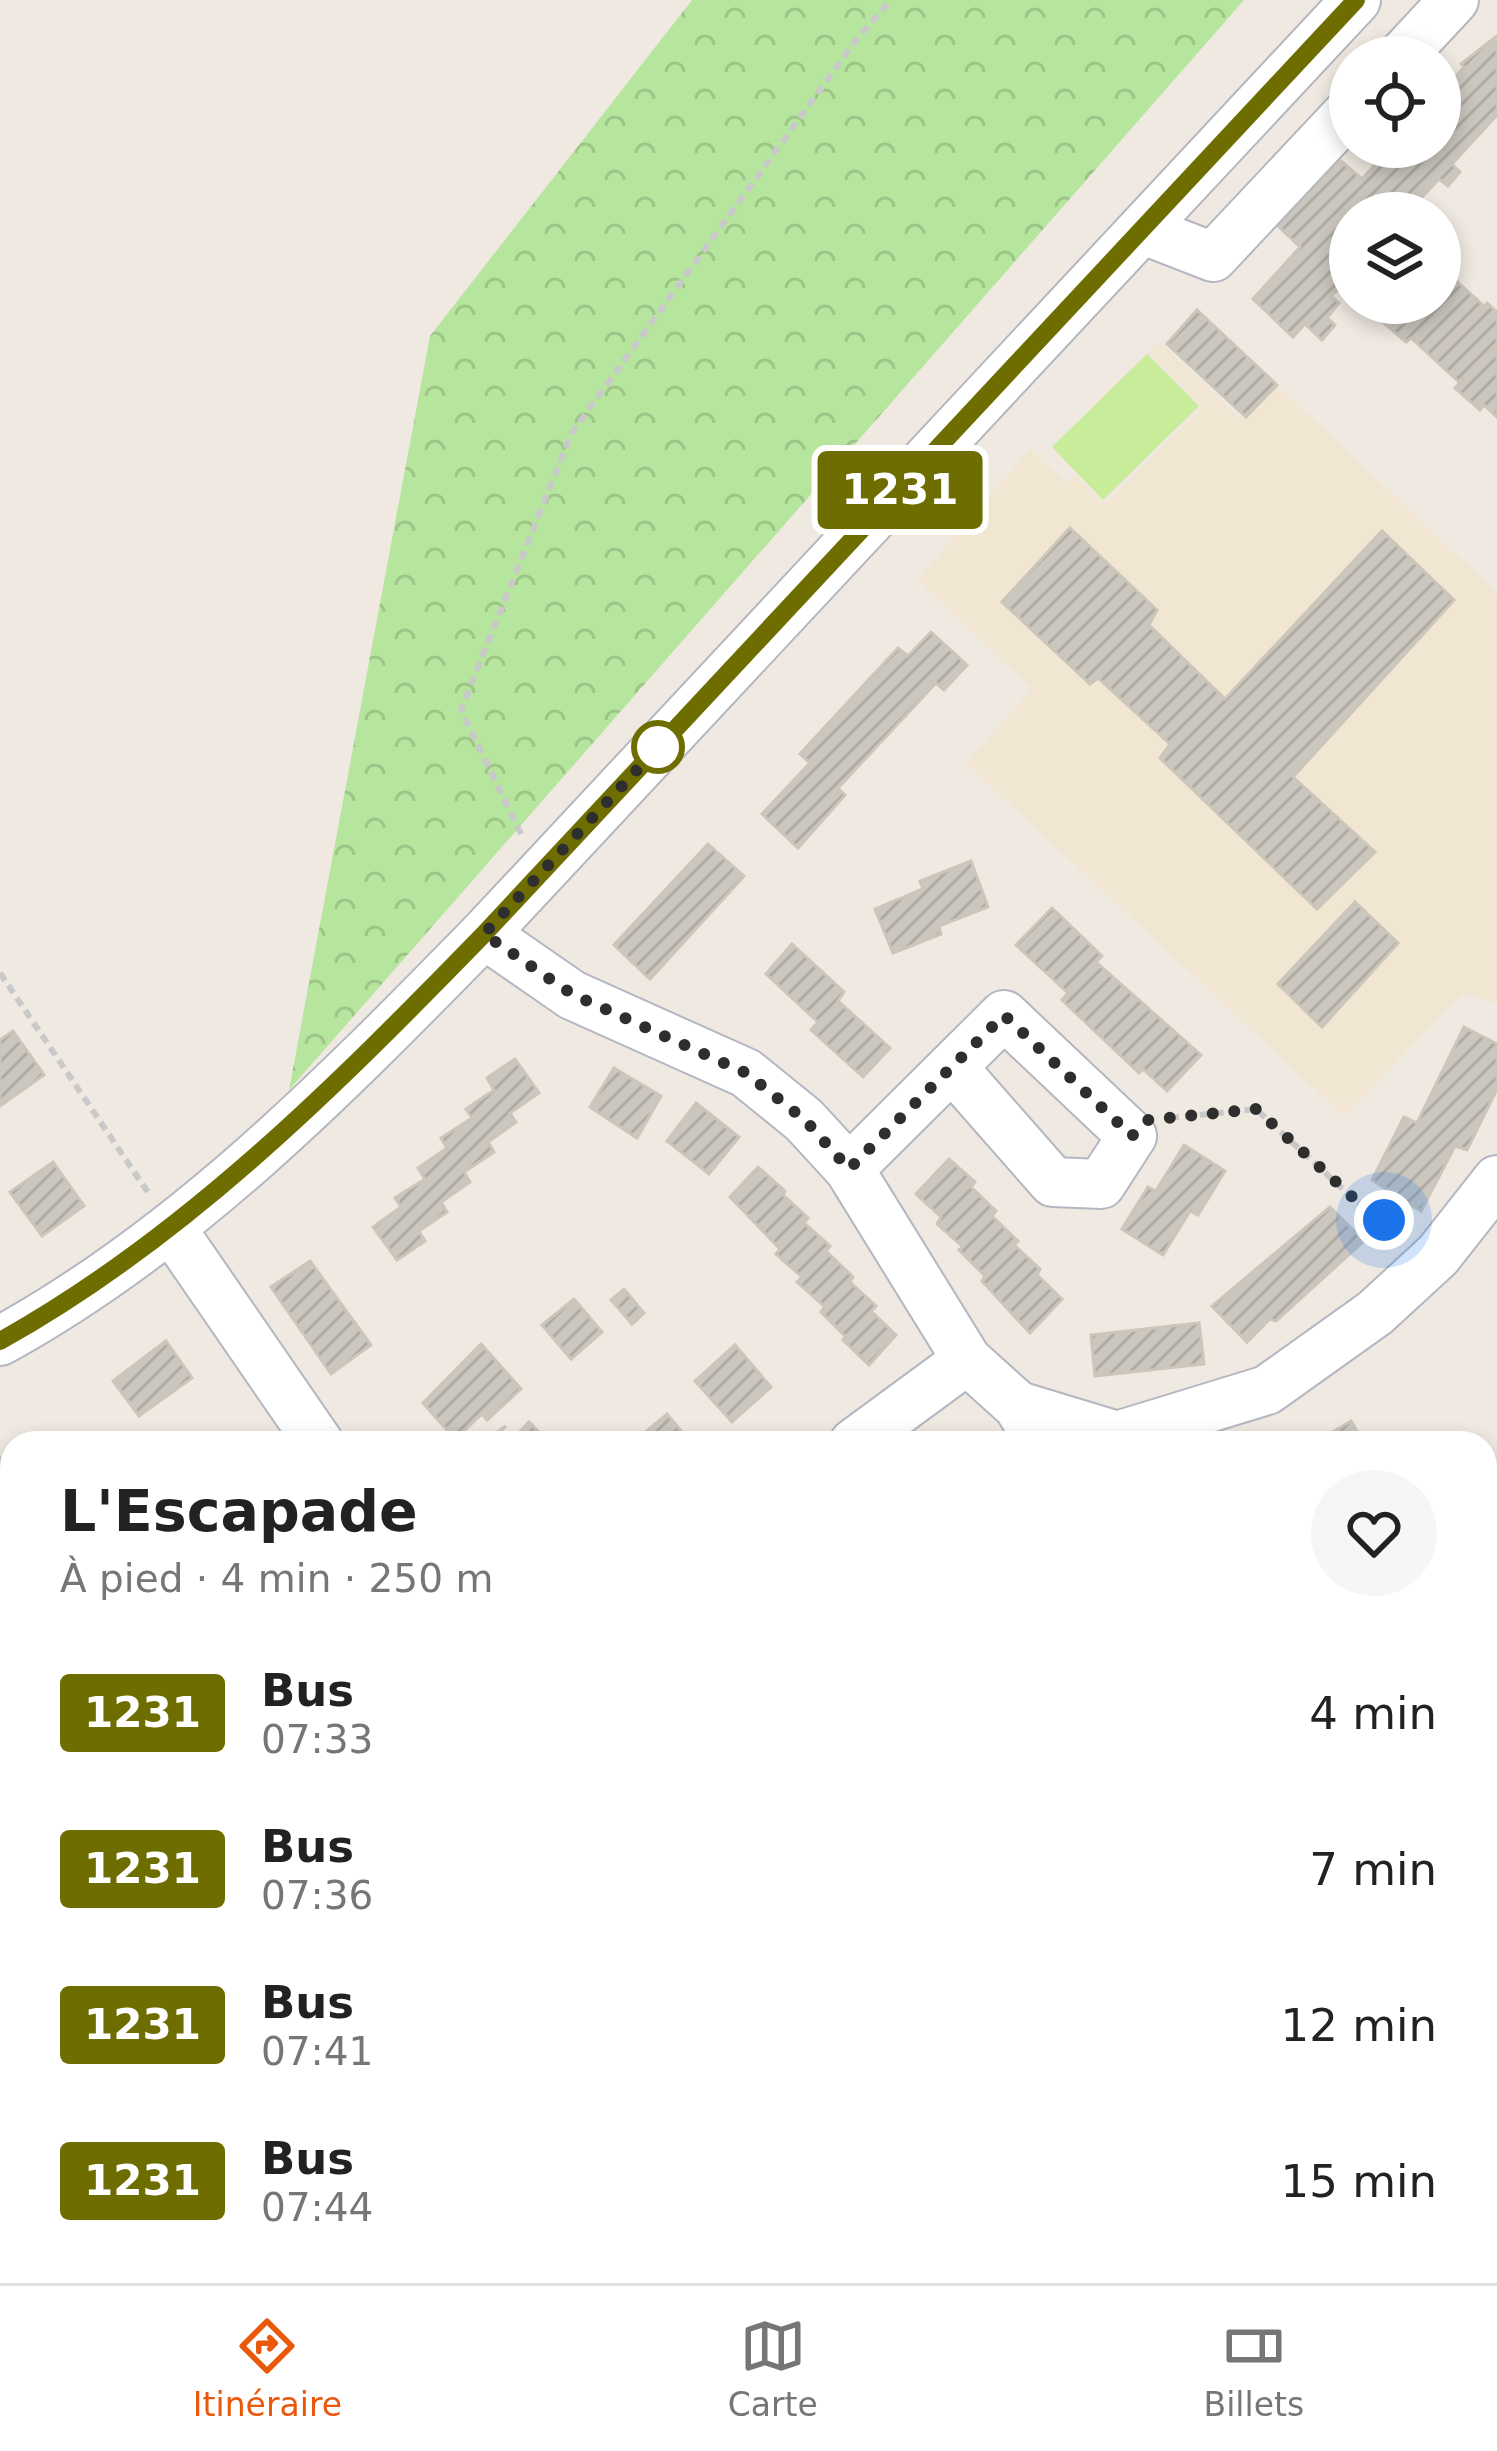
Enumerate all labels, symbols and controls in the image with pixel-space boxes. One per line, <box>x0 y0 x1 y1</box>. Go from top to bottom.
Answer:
map controls <box>1329 36 1461 324</box>
button: locate <box>1329 36 1461 168</box>
button: layers <box>1329 192 1461 324</box>
line badge: 1231 <box>816 451 984 529</box>
text: 1231 <box>842 465 958 514</box>
unlabelled marker <box>633 722 683 772</box>
your location <box>1354 1190 1414 1250</box>
button: heart <box>1311 1470 1437 1596</box>
text: L'Escapade <box>60 1478 418 1544</box>
text: À pied · 4 min · 250 m <box>60 1556 493 1601</box>
text: Bus <box>261 1664 354 1717</box>
text: 4 min <box>1309 1687 1437 1740</box>
text: 1231 <box>84 1688 201 1737</box>
text: 07:33 <box>261 1717 373 1762</box>
text: Bus <box>261 1820 354 1873</box>
text: 7 min <box>1309 1843 1437 1896</box>
text: 1231 <box>84 1844 201 1893</box>
text: 07:36 <box>261 1873 373 1918</box>
text: Bus <box>261 1976 354 2029</box>
text: 12 min <box>1281 1999 1437 2052</box>
text: 1231 <box>84 2000 201 2049</box>
text: 07:41 <box>261 2029 373 2074</box>
text: Bus <box>261 2132 354 2185</box>
text: 15 min <box>1281 2155 1437 2208</box>
text: 1231 <box>84 2156 201 2205</box>
text: 07:44 <box>261 2185 373 2230</box>
tab: Itinéraire <box>193 2313 342 2424</box>
tab: Carte <box>728 2313 818 2424</box>
tab: Billets <box>1204 2313 1304 2424</box>

